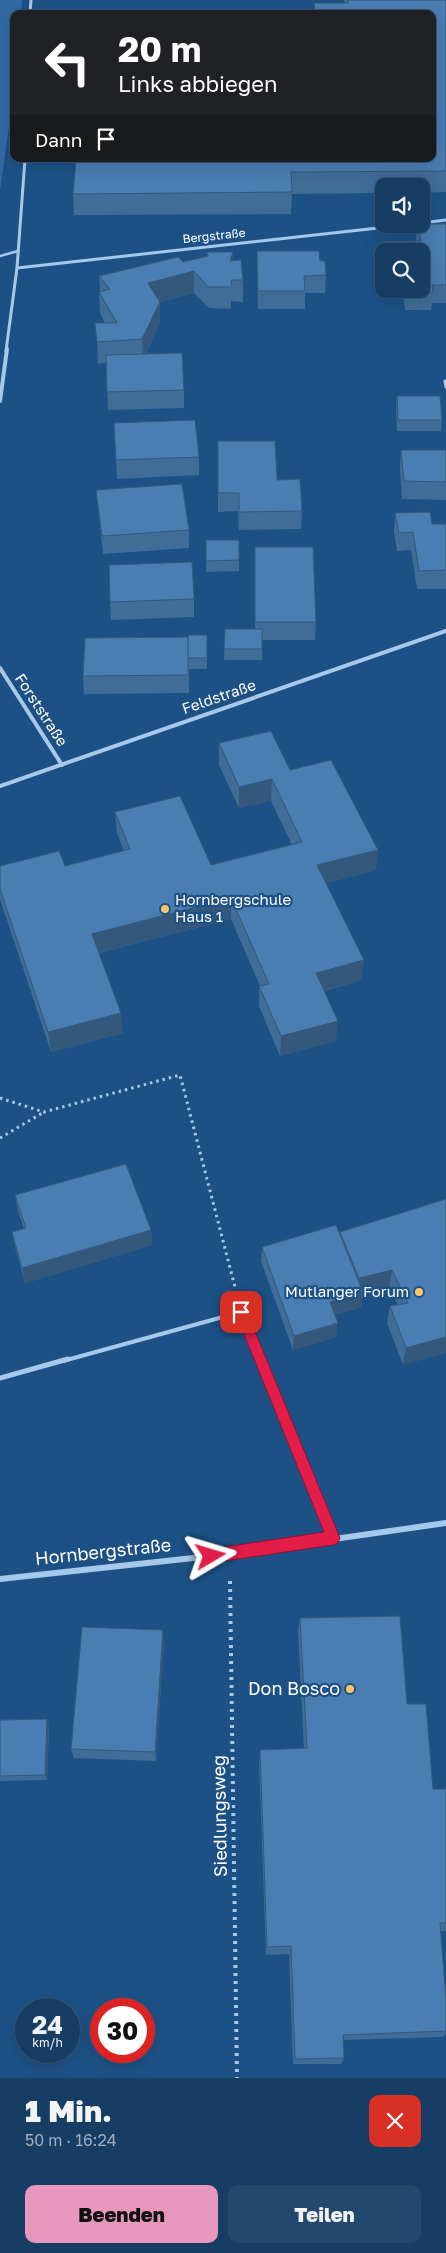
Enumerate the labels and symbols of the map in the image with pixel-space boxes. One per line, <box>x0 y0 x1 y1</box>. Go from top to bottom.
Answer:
street label: Bergstraße <box>182 225 246 246</box>
street label: Forststraße <box>12 670 72 749</box>
street label: Feldstraße <box>179 675 258 717</box>
place label: Hornbergschule Haus 1 <box>175 890 291 925</box>
marker: Hornbergschule Haus 1 <box>159 903 171 915</box>
place label: Mutlanger Forum <box>285 1282 409 1300</box>
marker: Mutlanger Forum <box>413 1286 425 1298</box>
pin <box>220 1291 262 1333</box>
position arrow <box>184 1529 236 1581</box>
street label: Hornbergstraße <box>34 1533 172 1569</box>
place label: Don Bosco <box>248 1677 340 1699</box>
marker: Don Bosco <box>344 1683 356 1695</box>
street label: Siedlungsweg <box>207 1755 231 1877</box>
speed limit sign: 30 <box>90 1998 155 2063</box>

